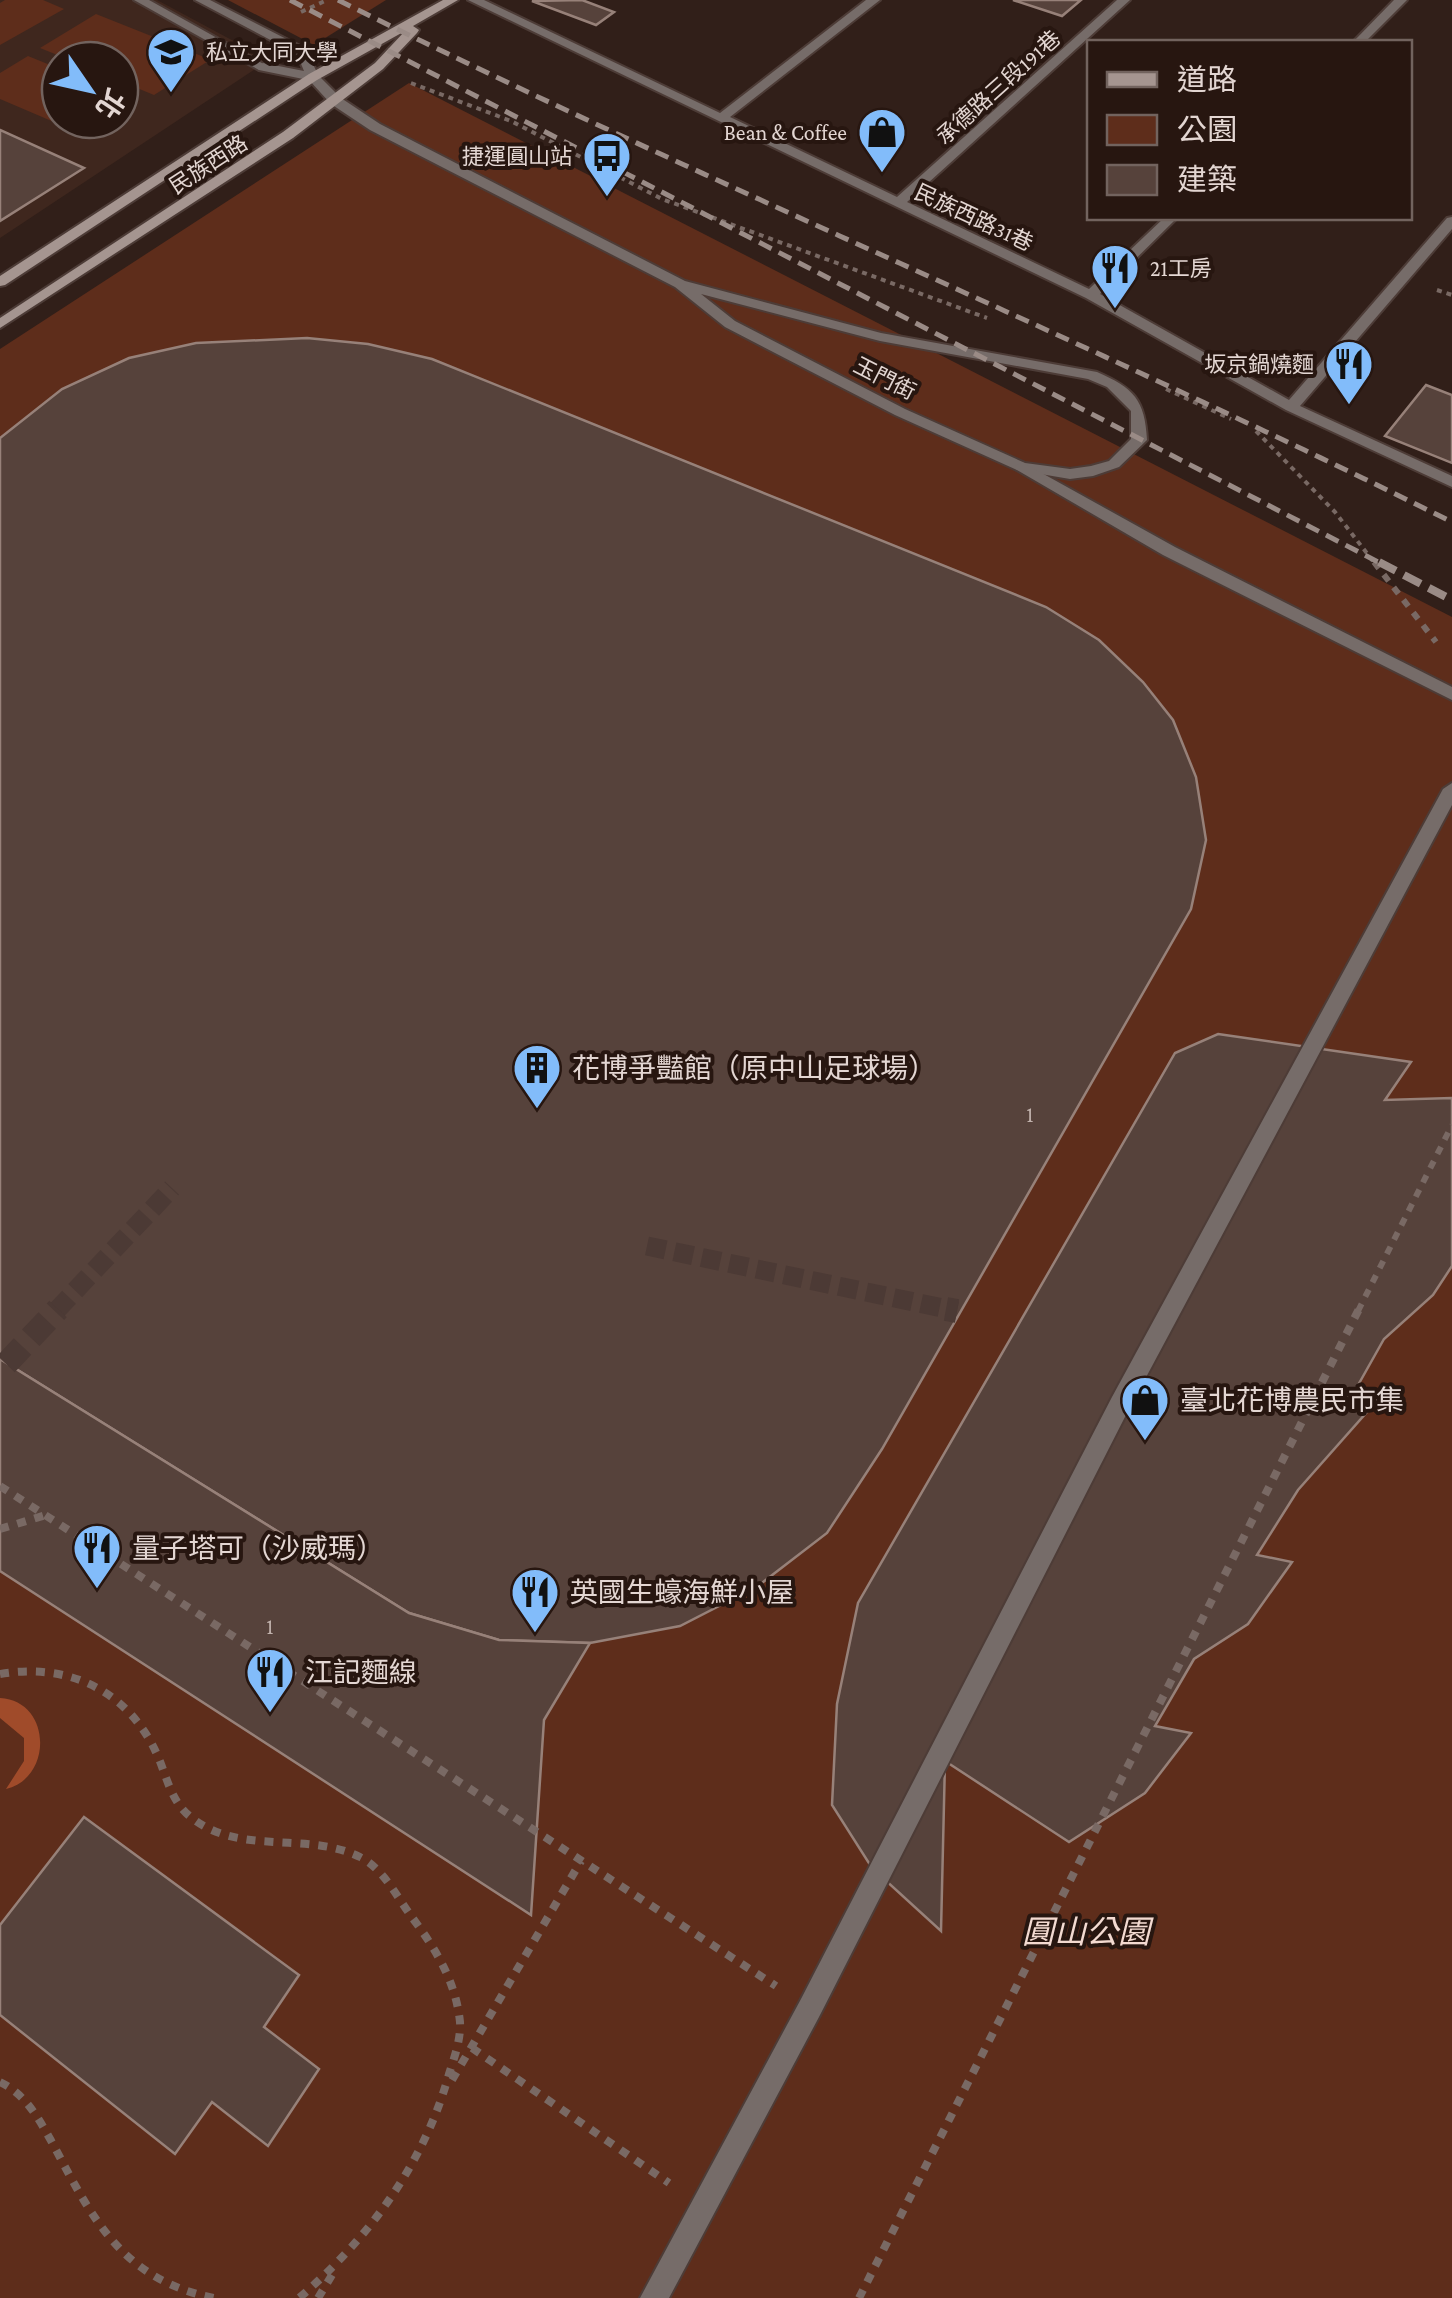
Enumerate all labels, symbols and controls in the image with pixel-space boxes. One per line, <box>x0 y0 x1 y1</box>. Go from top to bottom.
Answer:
street label: 承德路三段191巷 <box>931 25 1065 149</box>
school or university icon: 私立大同大學 <box>145 26 197 94</box>
north arrow <box>40 40 140 140</box>
place label: 私立大同大學 <box>206 40 338 65</box>
legend <box>1087 40 1412 220</box>
text: 道路 <box>1177 63 1237 96</box>
text: 北 <box>90 83 131 124</box>
shop icon: Bean & Coffee <box>856 106 908 174</box>
text: 公園 <box>1177 113 1237 146</box>
place label: Bean & Coffee <box>724 120 847 145</box>
street label: 民族西路 <box>165 130 252 199</box>
bus stop icon: 捷運圓山站 <box>581 130 633 198</box>
place label: 捷運圓山站 <box>462 144 572 169</box>
text: 建築 <box>1177 163 1237 196</box>
street label: 民族西路31巷 <box>911 179 1037 256</box>
restaurant icon: 21工房 <box>1089 242 1141 310</box>
place label: 21工房 <box>1150 256 1212 281</box>
restaurant icon: 坂京鍋燒麵 <box>1323 338 1375 406</box>
street label: 玉門街 <box>850 352 920 405</box>
place label: 坂京鍋燒麵 <box>1204 352 1314 377</box>
building icon: 花博爭豔館（原中山足球場） <box>511 1042 563 1110</box>
place label: 花博爭豔館（原中山足球場） <box>572 1053 936 1084</box>
house number: 1 <box>1026 1102 1034 1127</box>
shop icon: 臺北花博農民市集 <box>1119 1374 1171 1442</box>
place label: 臺北花博農民市集 <box>1180 1385 1404 1416</box>
restaurant icon: 量子塔可（沙威瑪） <box>71 1522 123 1590</box>
place label: 量子塔可（沙威瑪） <box>132 1533 384 1564</box>
restaurant icon: 英國生蠔海鮮小屋 <box>509 1566 561 1634</box>
place label: 英國生蠔海鮮小屋 <box>570 1577 794 1608</box>
house number: 1 <box>266 1614 274 1639</box>
restaurant icon: 江記麵線 <box>244 1646 296 1714</box>
place label: 江記麵線 <box>305 1657 417 1688</box>
park label: 圓山公園 <box>1022 1914 1154 1950</box>

